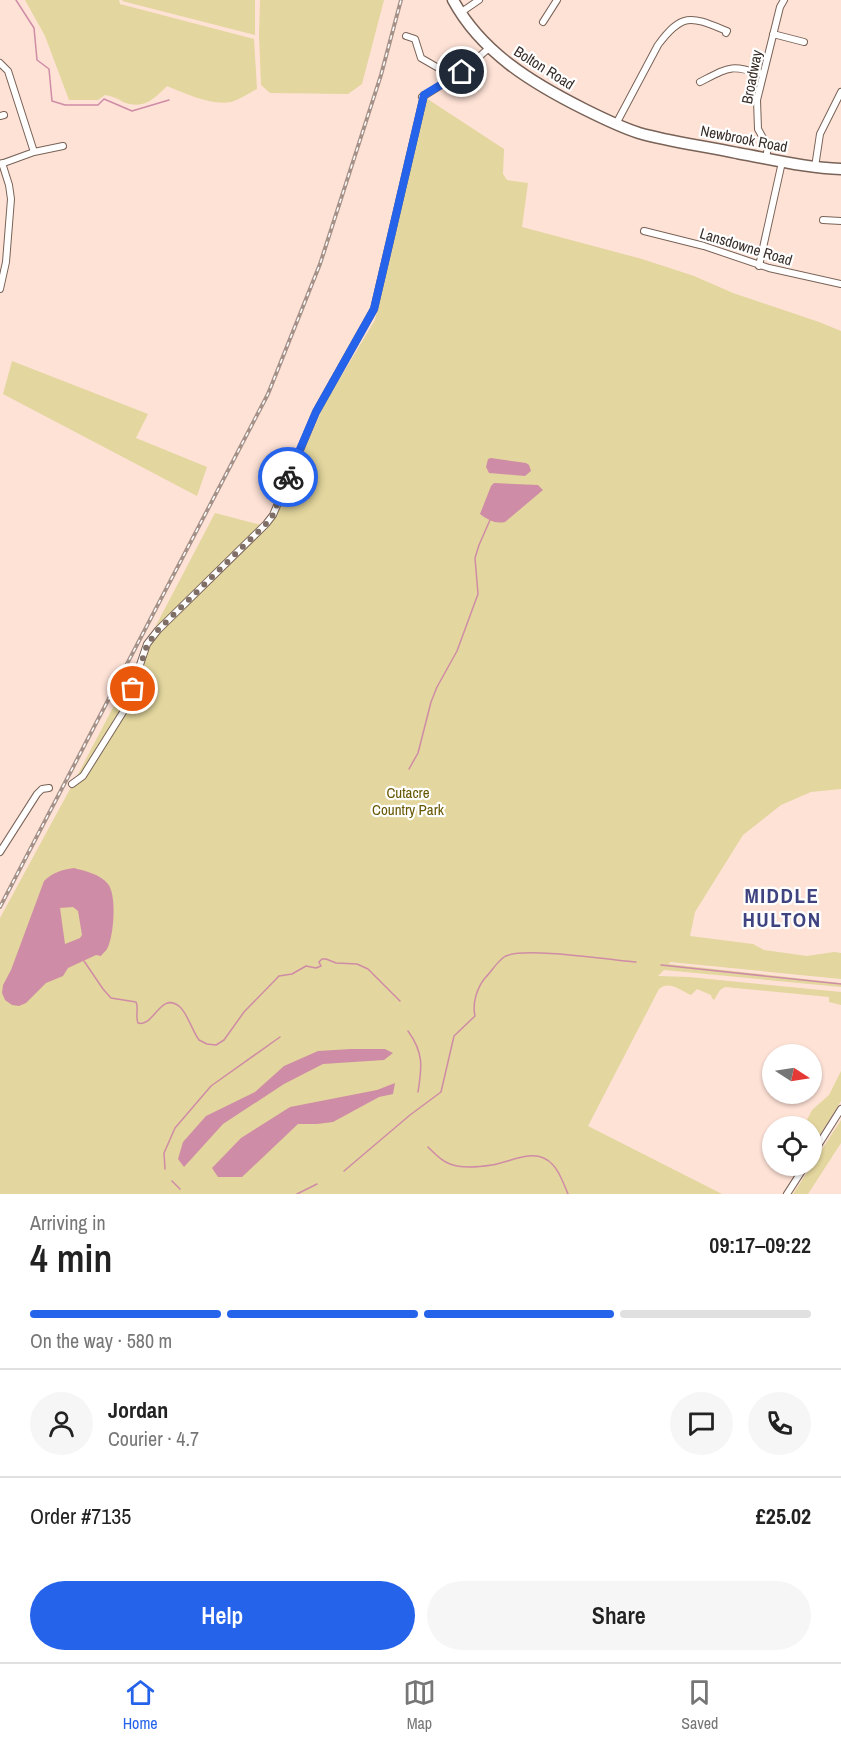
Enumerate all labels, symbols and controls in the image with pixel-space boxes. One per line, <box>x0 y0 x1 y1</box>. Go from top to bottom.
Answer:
street label: Bolton Road <box>510 41 579 94</box>
pin <box>436 46 487 97</box>
street label: Broadway <box>736 47 767 106</box>
icon: home <box>445 55 478 88</box>
street label: Newbrook Road <box>699 120 789 157</box>
street label: Lansdowne Road <box>697 222 795 271</box>
courier <box>258 447 318 507</box>
icon: bike <box>272 461 305 494</box>
pin <box>107 663 158 714</box>
icon: bag <box>116 672 149 705</box>
park label: Cutacre Country Park <box>372 782 445 820</box>
district label: MIDDLE HULTON <box>742 881 822 934</box>
north arrow <box>762 1044 822 1104</box>
map controls <box>762 1044 822 1176</box>
button: locate <box>762 1116 822 1176</box>
text: Arriving in <box>30 1209 106 1236</box>
text: 09:17–09:22 <box>709 1230 811 1260</box>
text: 4 min <box>30 1232 112 1284</box>
text: On the way · 580 m <box>30 1327 172 1354</box>
button: person <box>30 1392 93 1455</box>
button: chat <box>670 1392 733 1455</box>
button: phone <box>748 1392 811 1455</box>
text: Jordan <box>108 1395 168 1425</box>
text: Courier · 4.7 <box>108 1425 199 1452</box>
text: Order #7135 <box>30 1501 131 1531</box>
text: £25.02 <box>756 1501 811 1531</box>
button: Help <box>30 1581 415 1650</box>
button: Share <box>427 1581 811 1650</box>
tab: Home <box>123 1676 158 1734</box>
tab: Map <box>403 1676 436 1734</box>
tab: Saved <box>681 1676 718 1734</box>

